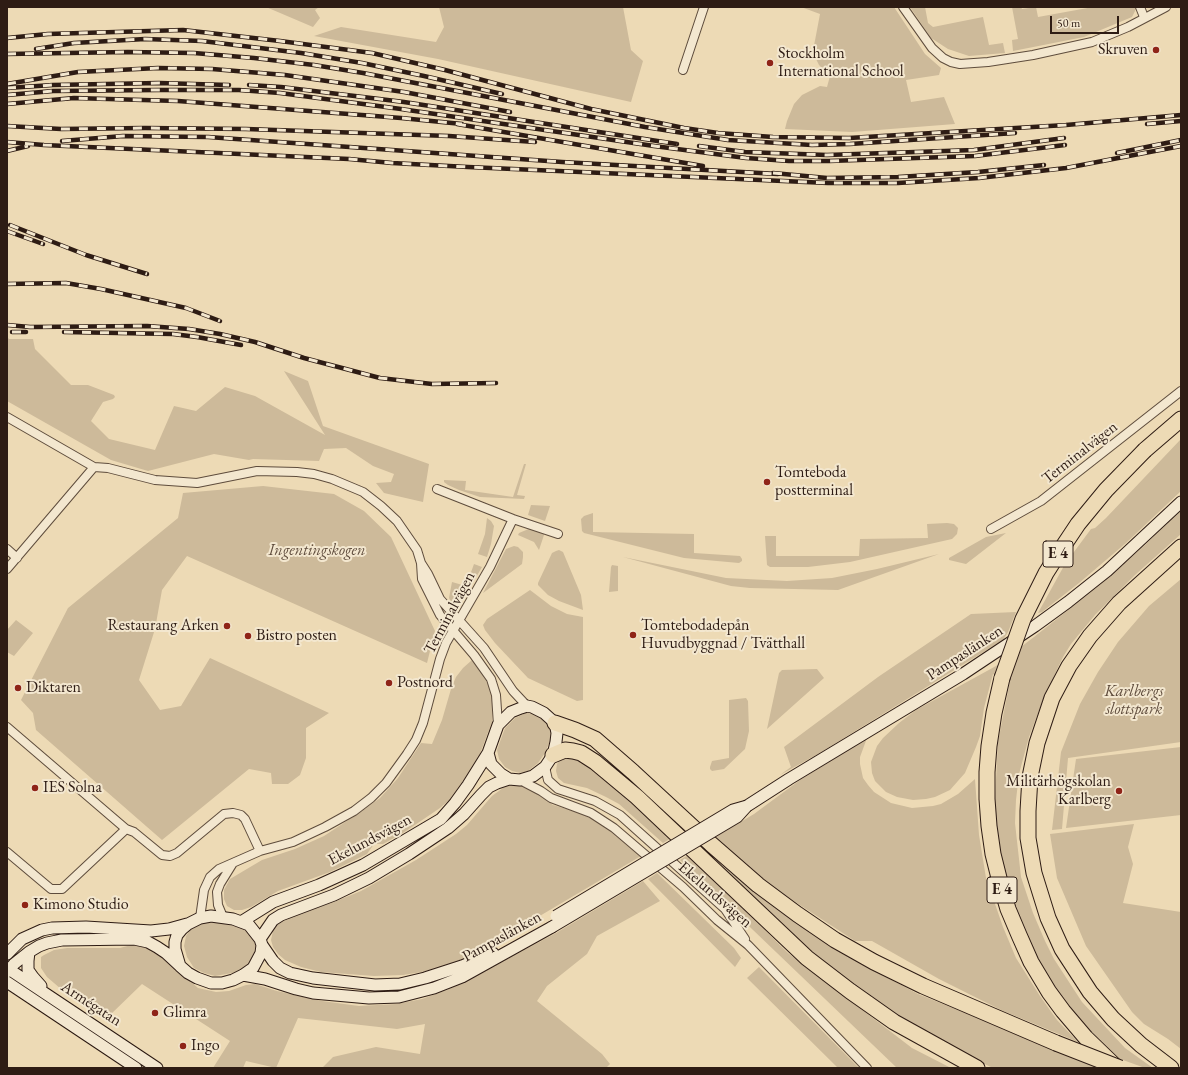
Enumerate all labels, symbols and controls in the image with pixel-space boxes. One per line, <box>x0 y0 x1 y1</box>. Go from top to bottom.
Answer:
scale bar <box>1052 8 1121 34</box>
text: 50 m <box>1057 15 1080 31</box>
place label: Skruven <box>1098 40 1148 60</box>
place label: Stockholm International School <box>778 44 904 82</box>
marker: Skruven <box>1151 45 1161 55</box>
marker: Stockholm International School <box>765 58 775 68</box>
street label: Terminalvägen <box>1038 418 1122 488</box>
place label: Tomteboda postterminal <box>775 463 853 501</box>
marker: Tomteboda postterminal <box>762 477 772 487</box>
park label: Ingentingskogen <box>268 541 366 561</box>
road number: E 4 <box>1043 541 1073 567</box>
street label: Terminalvägen <box>420 569 480 657</box>
place label: Restaurang Arken <box>107 616 219 636</box>
place label: Tomtebodadepån Huvudbyggnad / Tvätthall <box>641 616 805 654</box>
marker: Restaurang Arken <box>222 621 232 631</box>
street label: Pampaslänken <box>923 621 1007 685</box>
place label: Bistro posten <box>256 626 337 646</box>
marker: Tomtebodadepån Huvudbyggnad / Tvätthall <box>628 630 638 640</box>
marker: Bistro posten <box>243 631 253 641</box>
place label: Postnord <box>397 673 453 693</box>
place label: Diktaren <box>26 678 81 698</box>
marker: Postnord <box>384 678 394 688</box>
park label: Karlbergs slottspark <box>1105 682 1163 720</box>
marker: Diktaren <box>13 683 23 693</box>
place label: Militärhögskolan Karlberg <box>1006 772 1111 810</box>
place label: IES Solna <box>43 778 102 798</box>
marker: IES Solna <box>30 783 40 793</box>
marker: Militärhögskolan Karlberg <box>1114 786 1124 796</box>
street label: Ekelundsvägen <box>325 810 415 870</box>
street label: Ekelundsvägen <box>674 858 756 932</box>
road number: E 4 <box>987 877 1017 903</box>
place label: Kimono Studio <box>33 895 129 915</box>
marker: Kimono Studio <box>20 900 30 910</box>
street label: Pampaslänken <box>459 907 545 967</box>
street label: Armégatan <box>57 977 125 1031</box>
place label: Glimra <box>163 1003 207 1023</box>
marker: Glimra <box>150 1008 160 1018</box>
place label: Ingo <box>191 1036 220 1056</box>
marker: Ingo <box>178 1041 188 1051</box>

